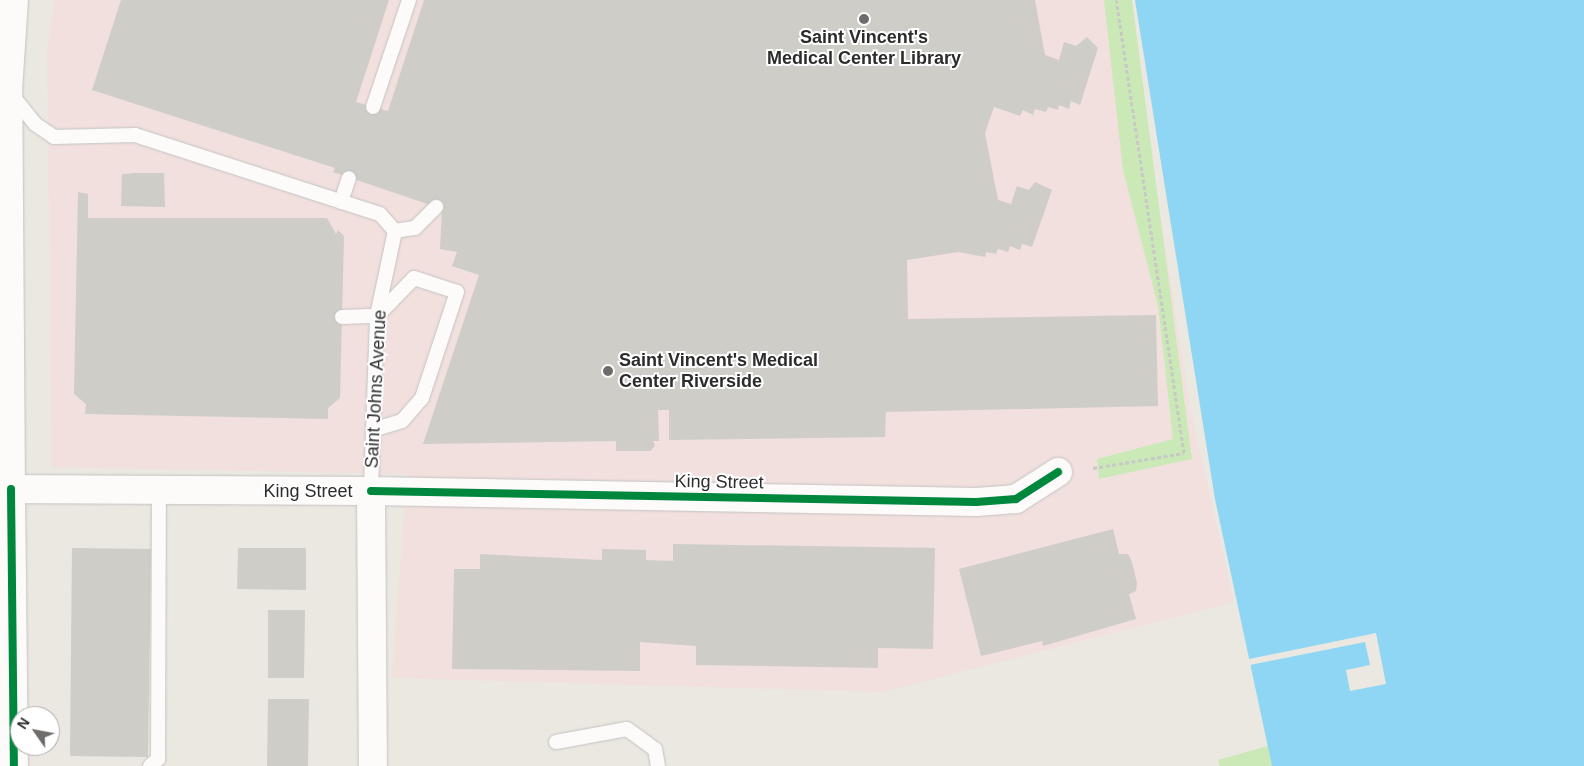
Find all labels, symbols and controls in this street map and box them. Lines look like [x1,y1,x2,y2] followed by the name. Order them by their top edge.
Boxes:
[858,13,870,25] marker: Saint Vincent's Medical Center Library
[767,27,961,70] place label: Saint Vincent's Medical Center Library
[361,309,391,469] street label: Saint Johns Avenue
[619,350,818,392] place label: Saint Vincent's Medical Center Riverside
[601,364,615,378] marker: Saint Vincent's Medical Center Riverside
[674,470,764,494] street label: King Street
[263,480,353,502] street label: King Street
[10,706,60,756] north arrow
[14,715,33,732] text: N

